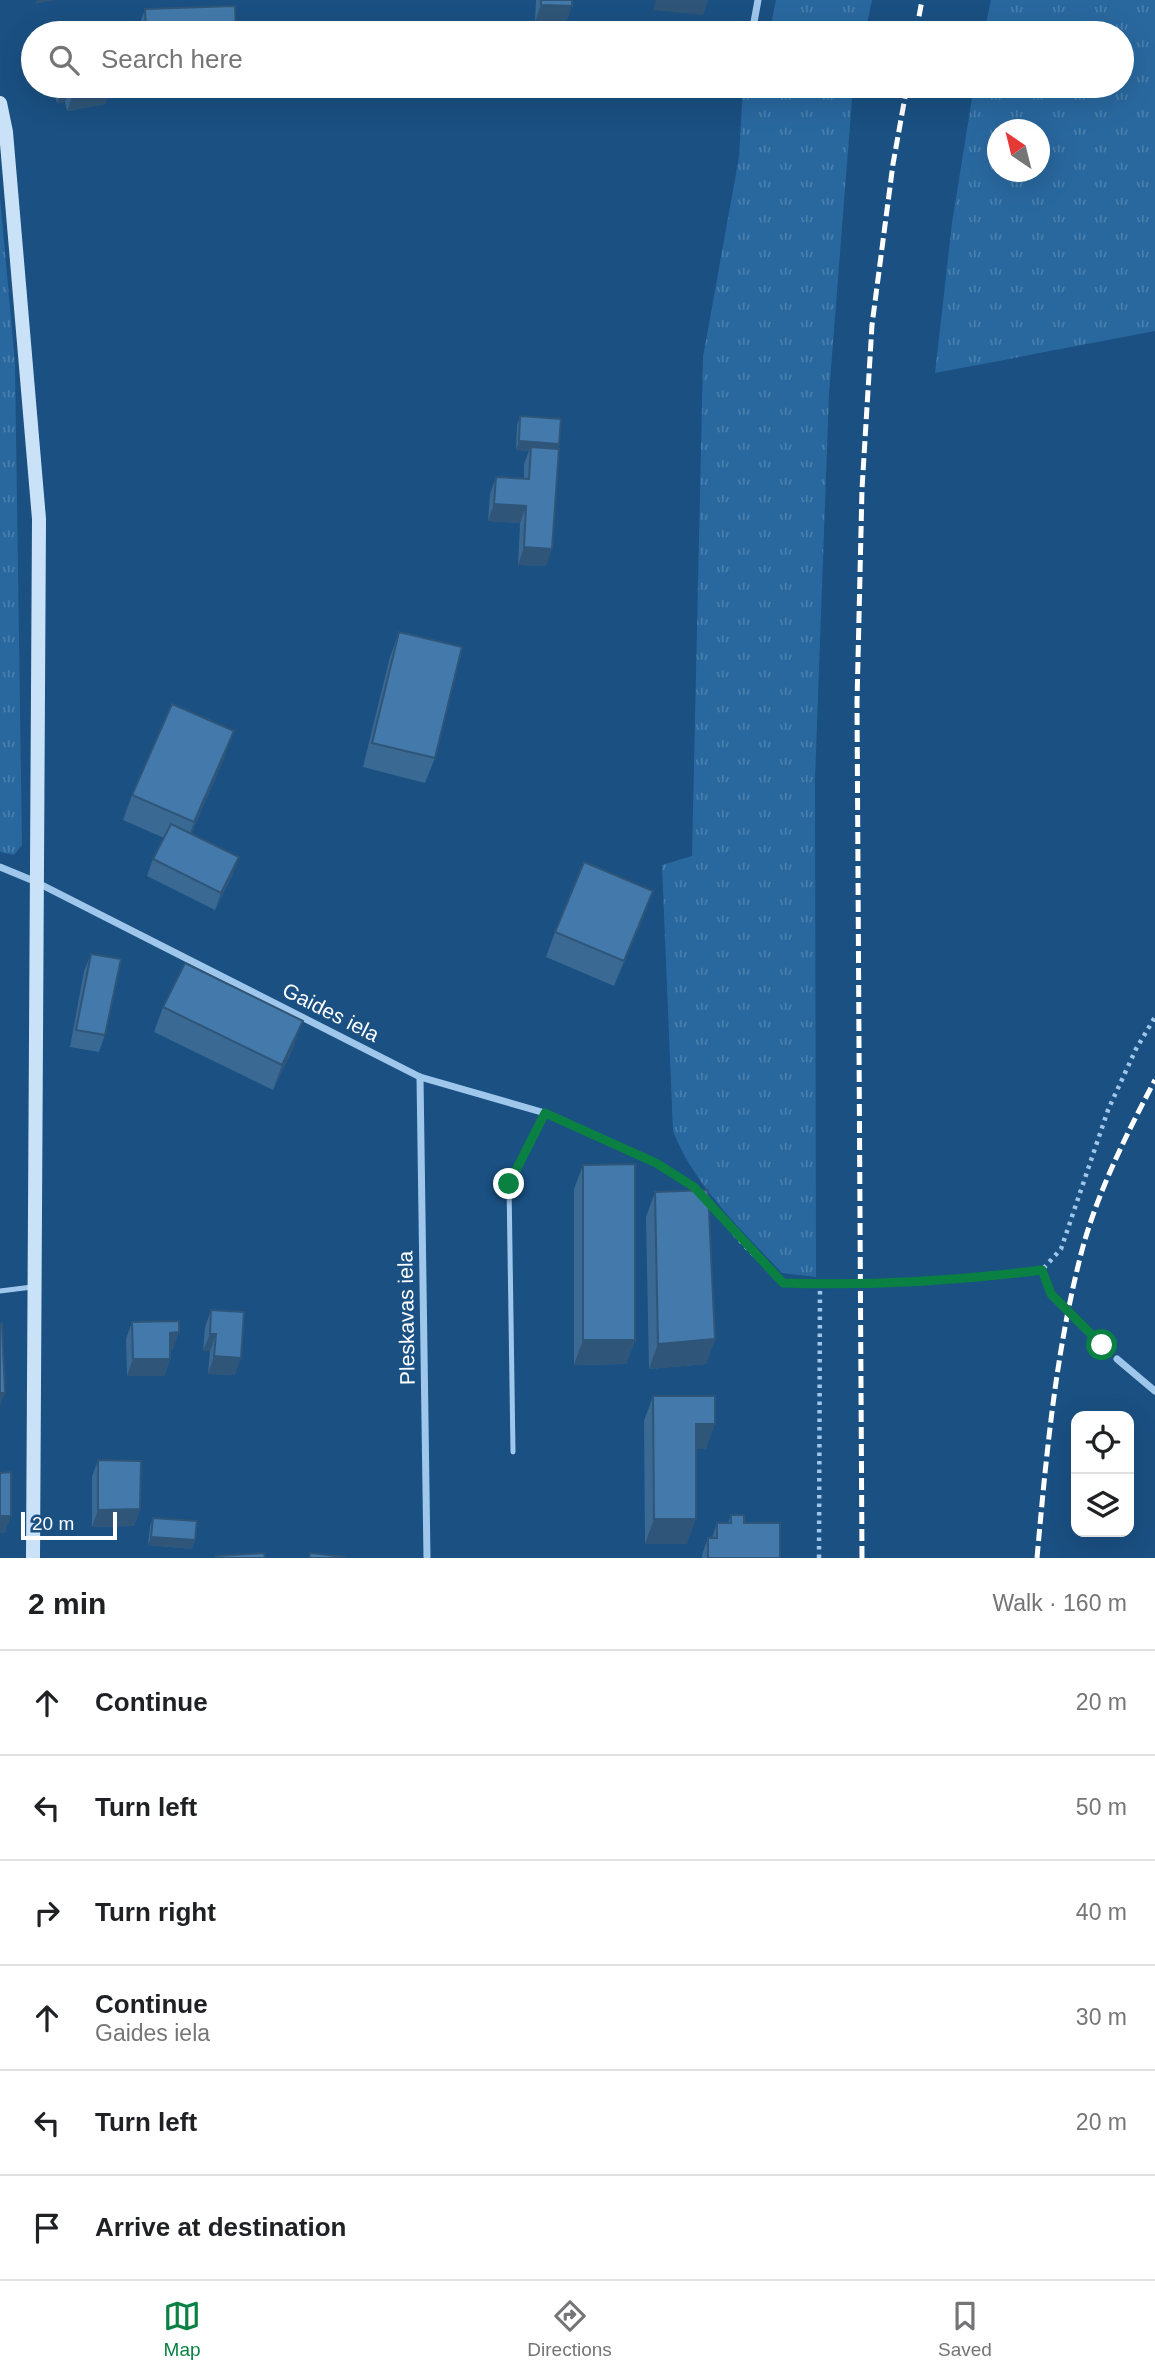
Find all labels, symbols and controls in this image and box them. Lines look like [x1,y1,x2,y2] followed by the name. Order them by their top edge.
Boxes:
[21,21,1134,98] search box
[45,41,83,79] icon: search
[101,44,243,74] text: Search here
[987,119,1050,182] north arrow
[279,978,383,1046] street label: Gaides iela
[493,1168,524,1199] route end
[393,1250,419,1385] street label: Pleskavas iela
[1086,1329,1117,1360] route start
[1071,1411,1134,1537] map controls
[1071,1411,1134,1474] button: locate
[1071,1474,1134,1537] button: layers
[21,1509,117,1541] scale bar
[32,1513,74,1534] text: 20 m
[28,1587,106,1620] text: 2 min
[992,1590,1127,1616] text: Walk · 160 m
[28,1684,66,1722] icon: ahead
[95,1687,208,1717] text: Continue
[1076,1689,1127,1715] text: 20 m
[28,1789,66,1827] icon: left
[95,1792,197,1822] text: Turn left
[1076,1794,1127,1820] text: 50 m
[28,1894,66,1932] icon: right
[95,1897,216,1927] text: Turn right
[1076,1899,1127,1925] text: 40 m
[95,1989,208,2019] text: Continue
[28,1999,66,2037] icon: ahead
[1076,2004,1127,2030] text: 30 m
[95,2020,210,2046] text: Gaides iela
[28,2104,66,2142] icon: left
[95,2107,197,2137] text: Turn left
[1076,2109,1127,2135] text: 20 m
[28,2209,66,2247] icon: arrive
[95,2212,346,2242] text: Arrive at destination
[163,2297,201,2361] tab: Map
[527,2297,612,2361] tab: Directions
[938,2297,992,2361] tab: Saved

